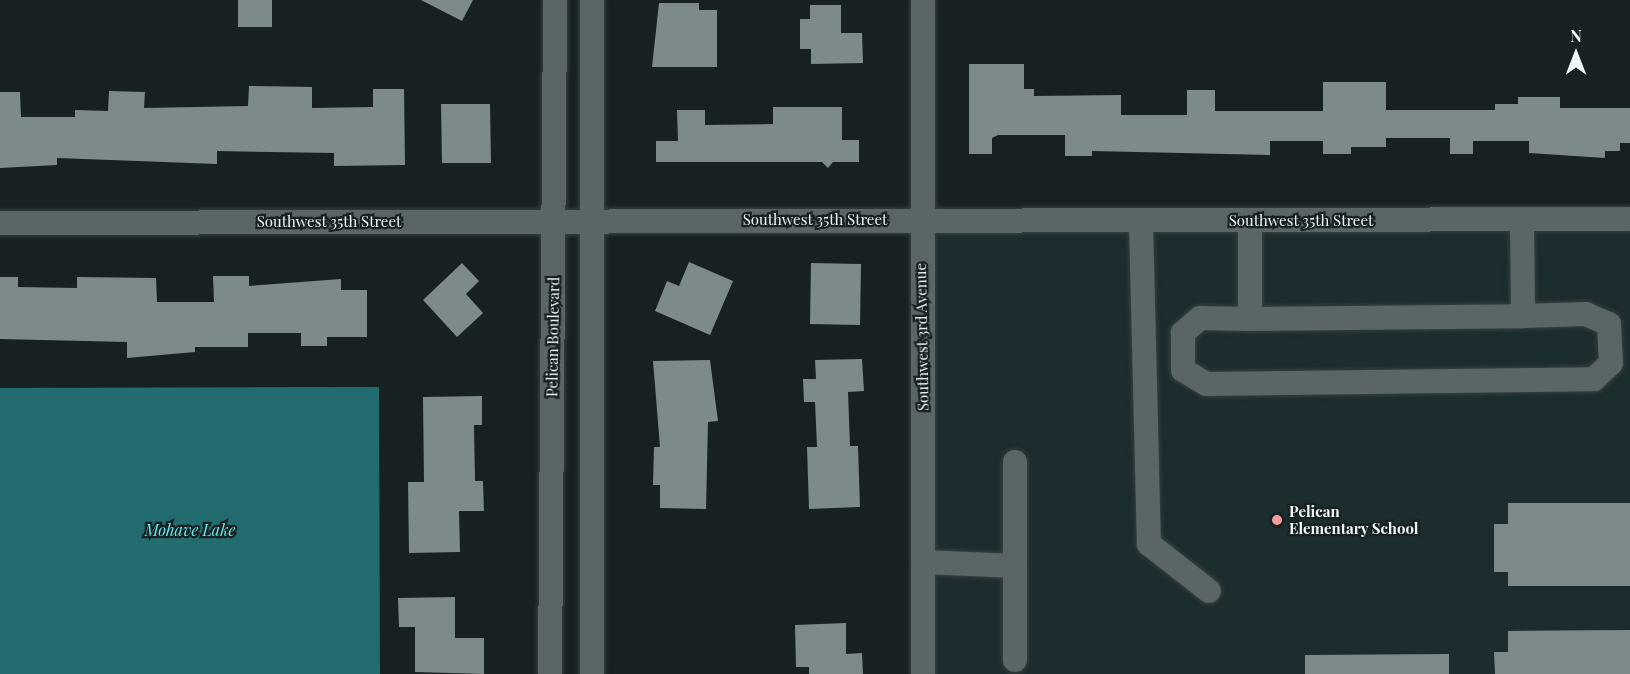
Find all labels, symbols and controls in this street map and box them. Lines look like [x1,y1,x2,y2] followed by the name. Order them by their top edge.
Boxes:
[1546,24,1606,84] north arrow
[1570,25,1582,46] text: N
[743,211,887,229] street label: Southwest 35th Street
[1229,212,1373,230] street label: Southwest 35th Street
[257,213,401,231] street label: Southwest 35th Street
[912,262,932,412] street label: Southwest 3rd Avenue
[543,277,563,397] street label: Pelican Boulevard
[1289,502,1419,537] place label: Pelican Elementary School
[1270,513,1284,527] marker: Pelican Elementary School
[145,520,235,540] water label: Mohave Lake

